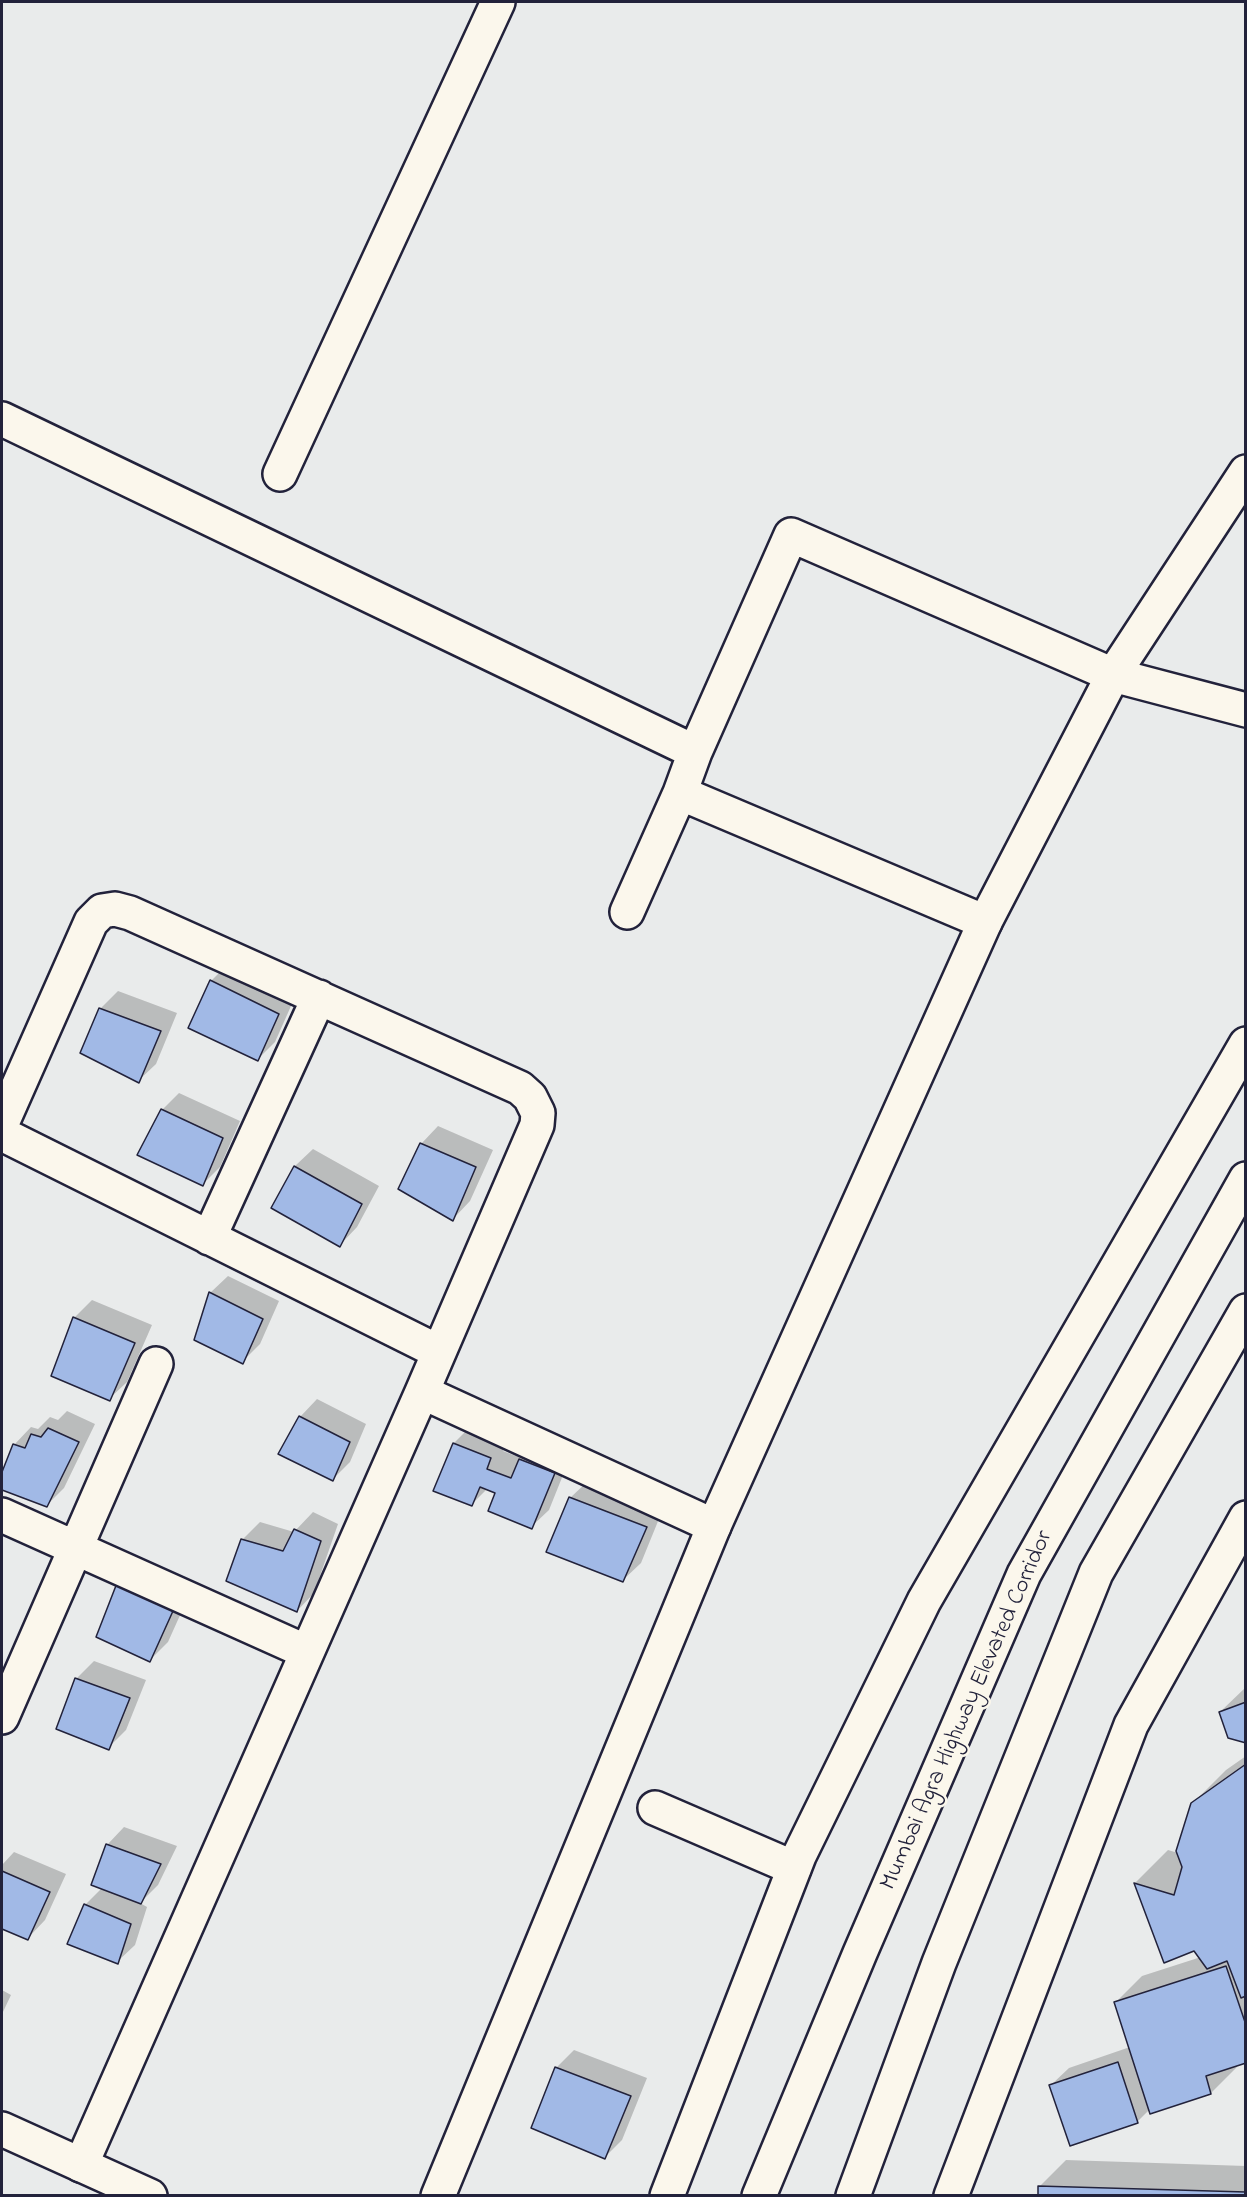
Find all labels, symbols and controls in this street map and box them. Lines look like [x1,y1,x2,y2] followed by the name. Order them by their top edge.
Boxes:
[875,1527,1061,1895] street label: Mumbai Agra Highway Elevated Corridor

